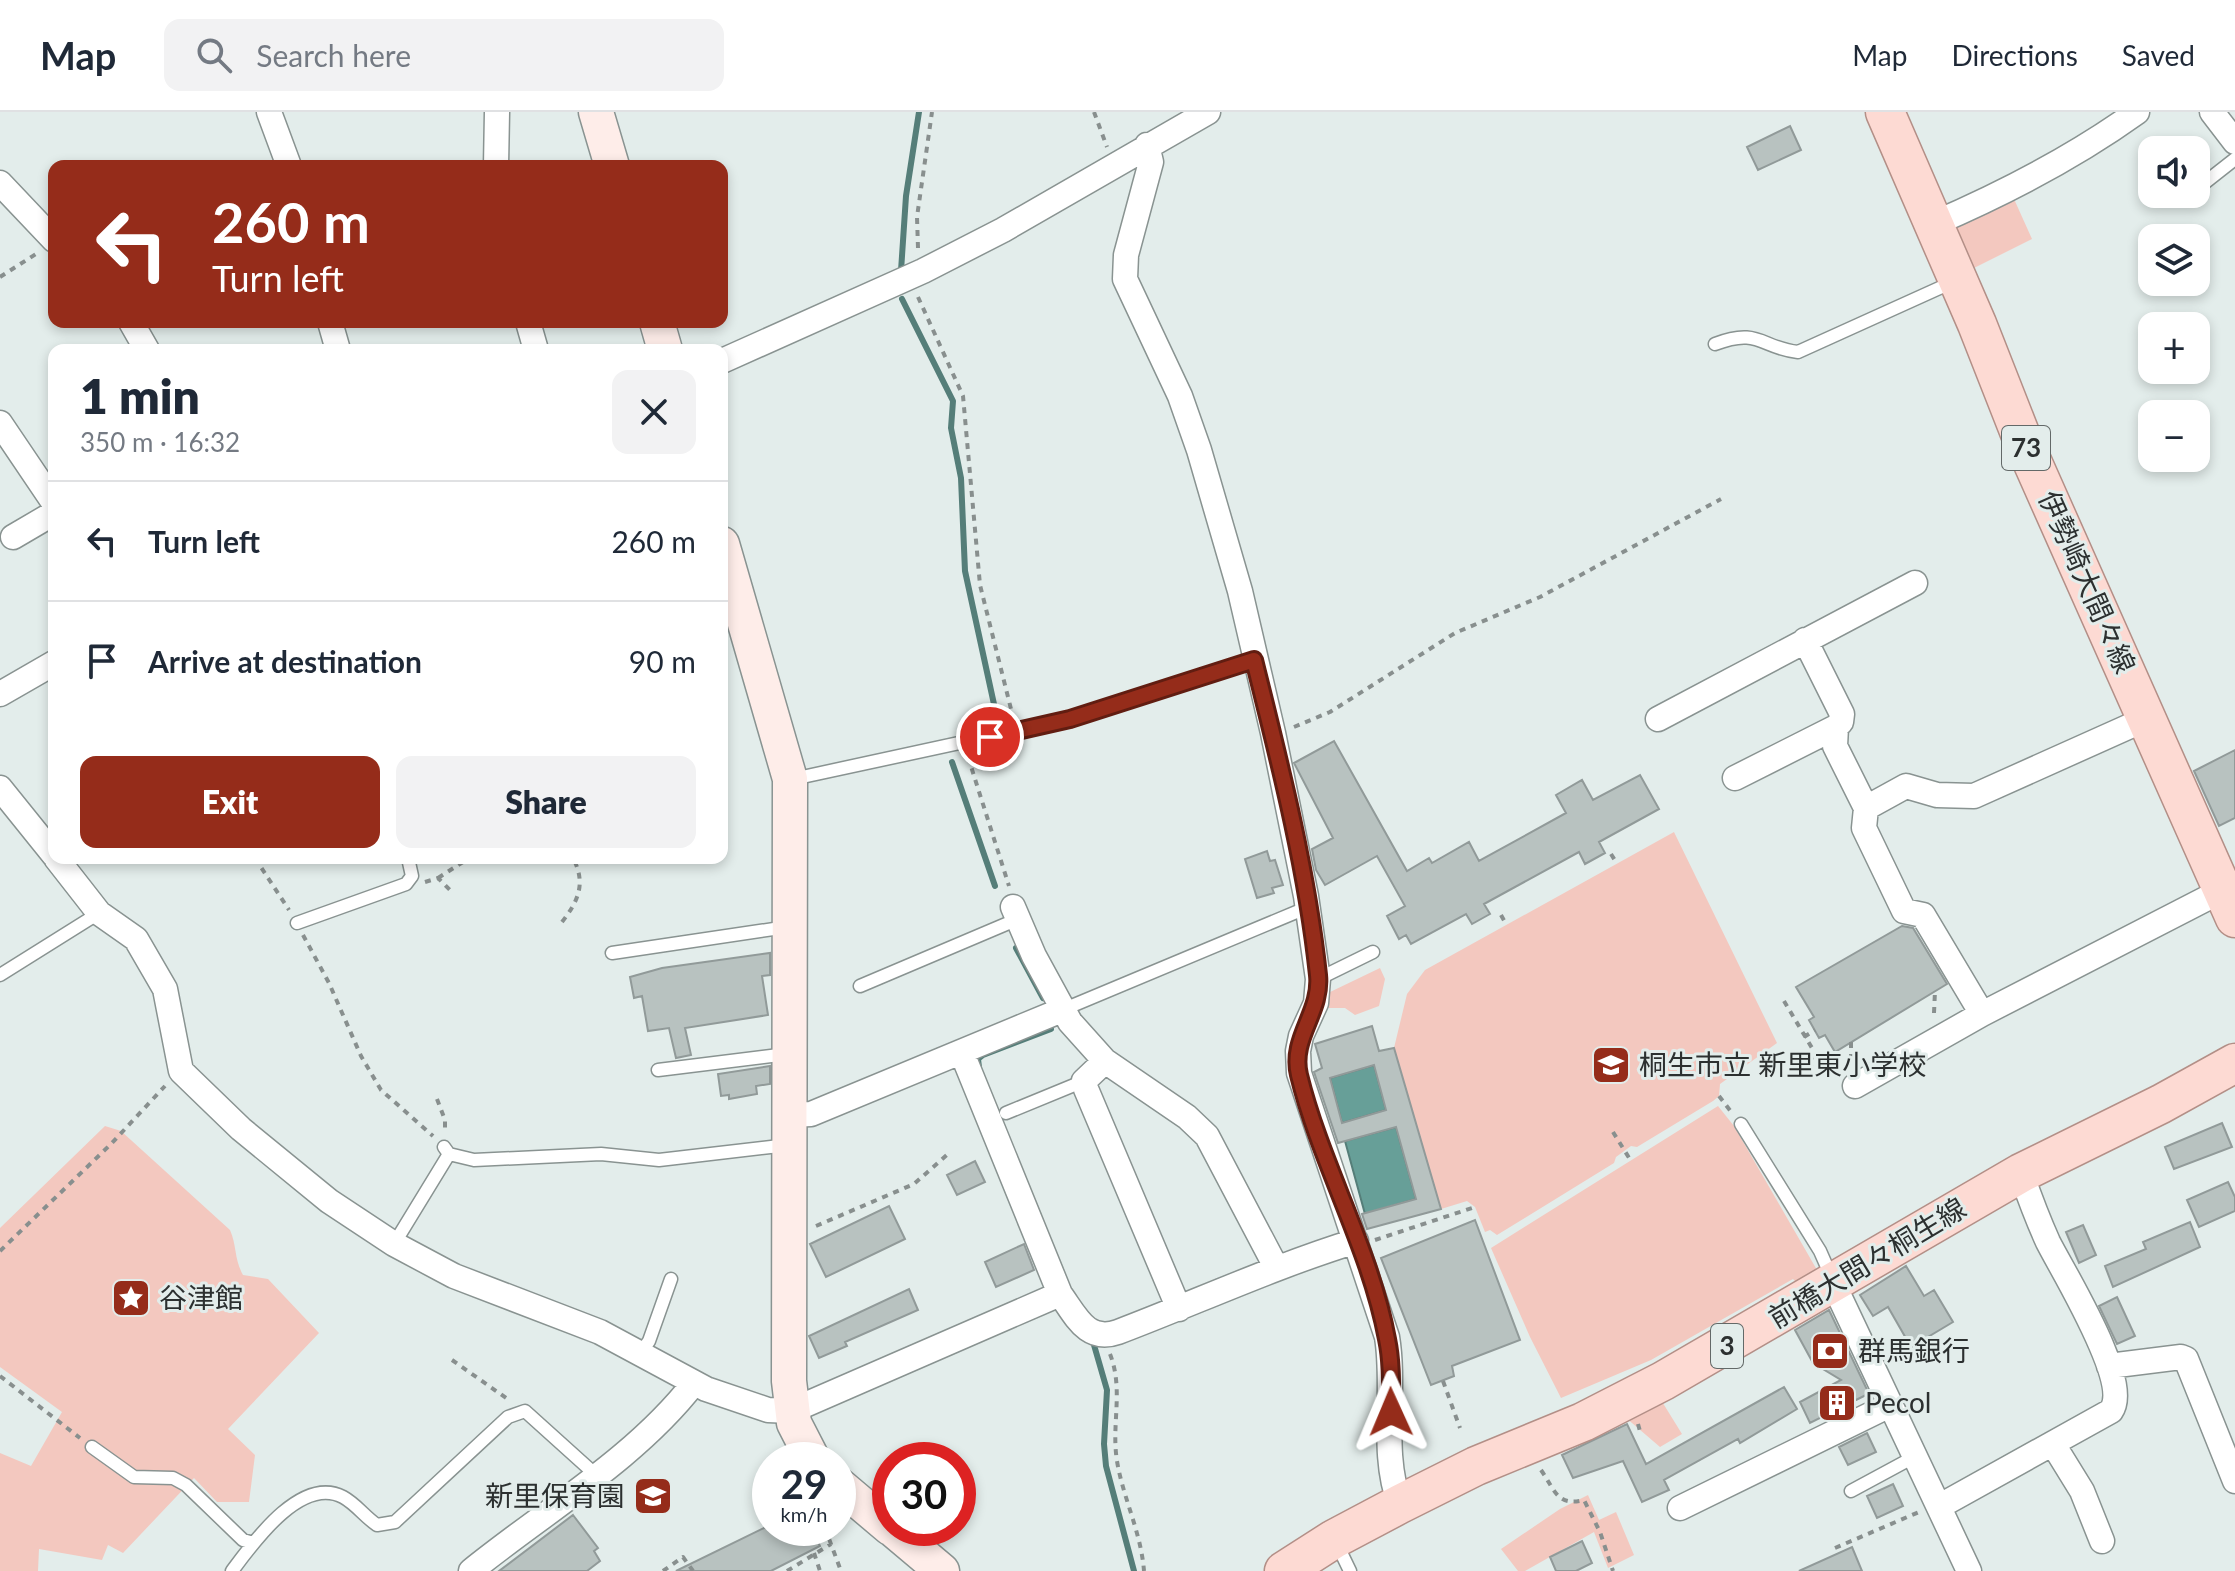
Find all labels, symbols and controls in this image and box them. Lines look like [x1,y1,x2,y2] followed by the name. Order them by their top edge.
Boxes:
[164,19,724,91] search box
[40,32,116,78] text: Map
[192,33,236,77] icon: search
[256,37,411,73] text: Search here
[1852,38,1907,72] text: Map
[1951,38,2078,72] text: Directions
[2122,38,2195,72] text: Saved
[2138,136,2210,472] map controls
[2138,136,2210,208] button: sound
[212,188,370,255] text: 260 m
[80,192,184,296] icon: left
[2138,224,2210,296] button: layers
[212,256,344,300] text: Turn left
[2138,312,2210,384] button: +
[80,367,200,424] text: 1 min
[612,370,696,454] button: close
[2138,400,2210,472] button: −
[80,426,240,458] text: 350 m · 16:32
[2002,426,2050,470] road number: 73
[2033,485,2143,678] street label: 伊勢崎大間々線
[80,519,124,563] icon: left
[148,523,260,559] text: Turn left
[611,523,696,559] text: 260 m
[80,639,124,683] icon: arrive
[148,643,422,679] text: Arrive at destination
[629,643,696,679] text: 90 m
[956,703,1024,771] pin
[968,715,1012,759] icon: arrive
[80,756,380,848] button: Exit
[396,756,696,848] button: Share
[1590,1044,1632,1086] school or university icon: 桐生市立 新里東小学校
[1639,1047,1926,1081] place label: 桐生市立 新里東小学校
[1762,1190,1971,1334] street label: 前橋大間々桐生線
[110,1277,152,1319] place icon: 谷津館
[159,1280,243,1314] place label: 谷津館
[1711,1324,1743,1368] road number: 3
[1809,1330,1851,1372] bank icon: 群馬銀行
[1858,1333,1970,1367] place label: 群馬銀行
[1349,1370,1433,1454] position arrow
[1816,1382,1858,1424] building icon: Pecol
[1865,1385,1931,1419] place label: Pecol
[872,1442,976,1546] speed limit sign: 30
[781,1460,827,1508] text: 29
[632,1475,674,1517] school or university icon: 新里保育園
[485,1478,625,1512] place label: 新里保育園
[781,1502,827,1526] text: km/h

